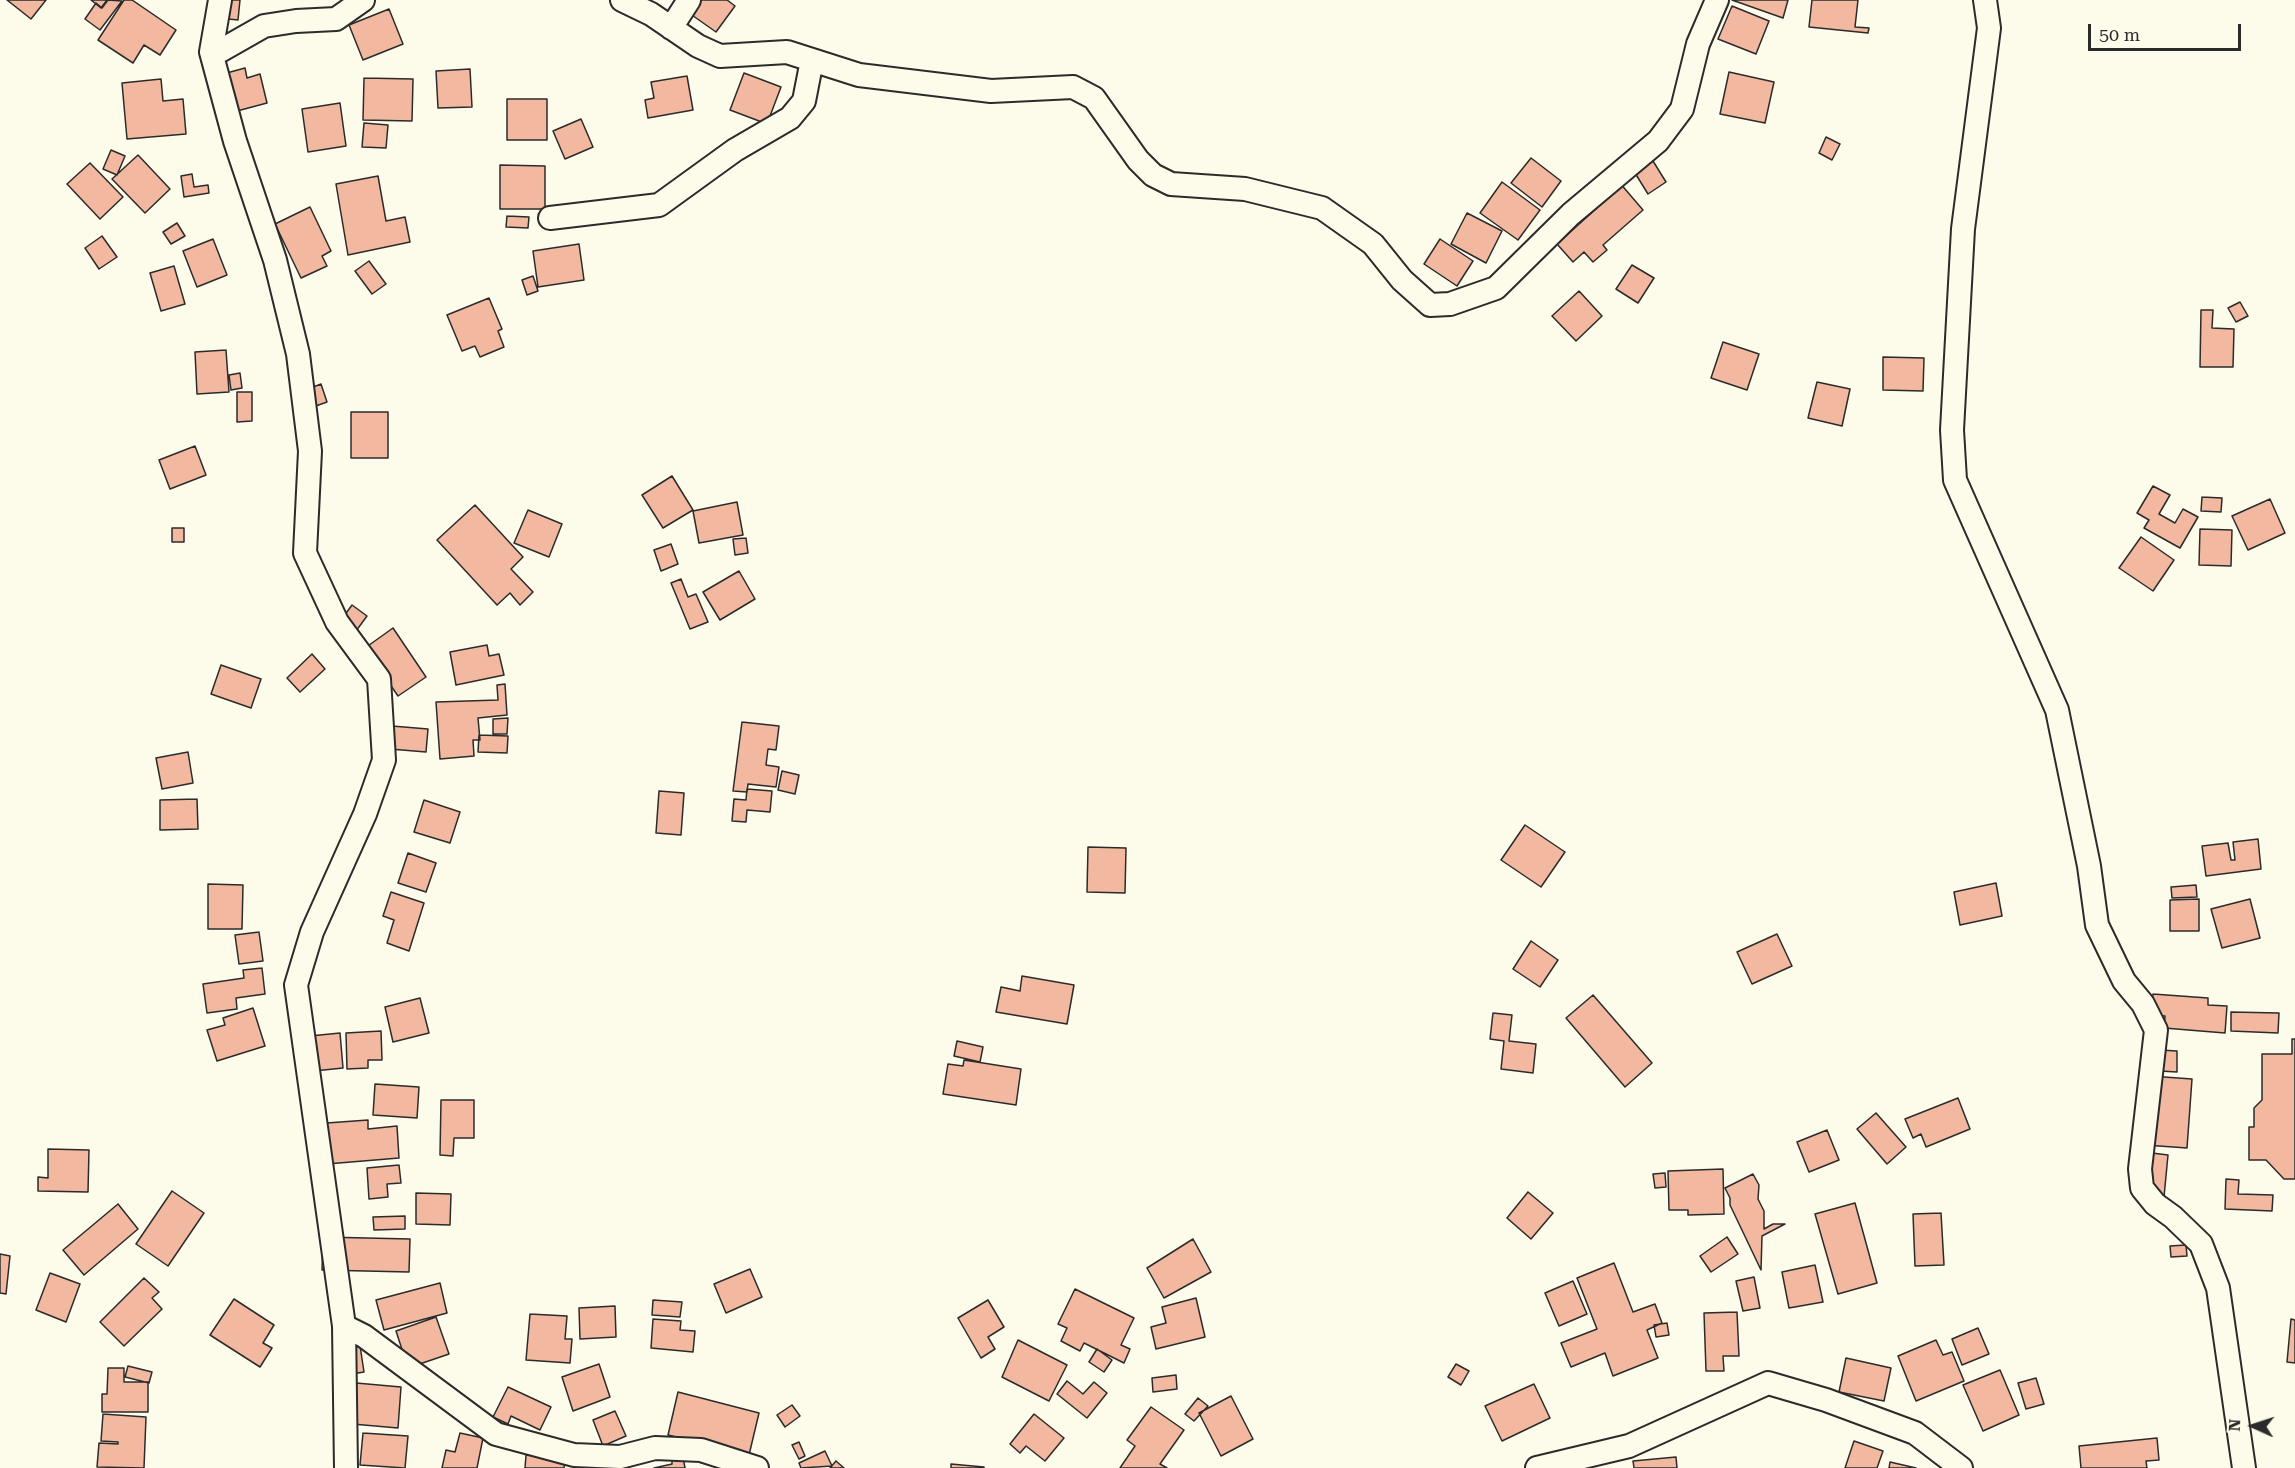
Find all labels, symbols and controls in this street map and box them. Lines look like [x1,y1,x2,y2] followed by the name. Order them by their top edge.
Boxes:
[2091,12,2244,50] scale bar
[2099,24,2140,45] text: 50 m
[2223,1396,2283,1456] north arrow
[2225,1418,2244,1432] text: N

